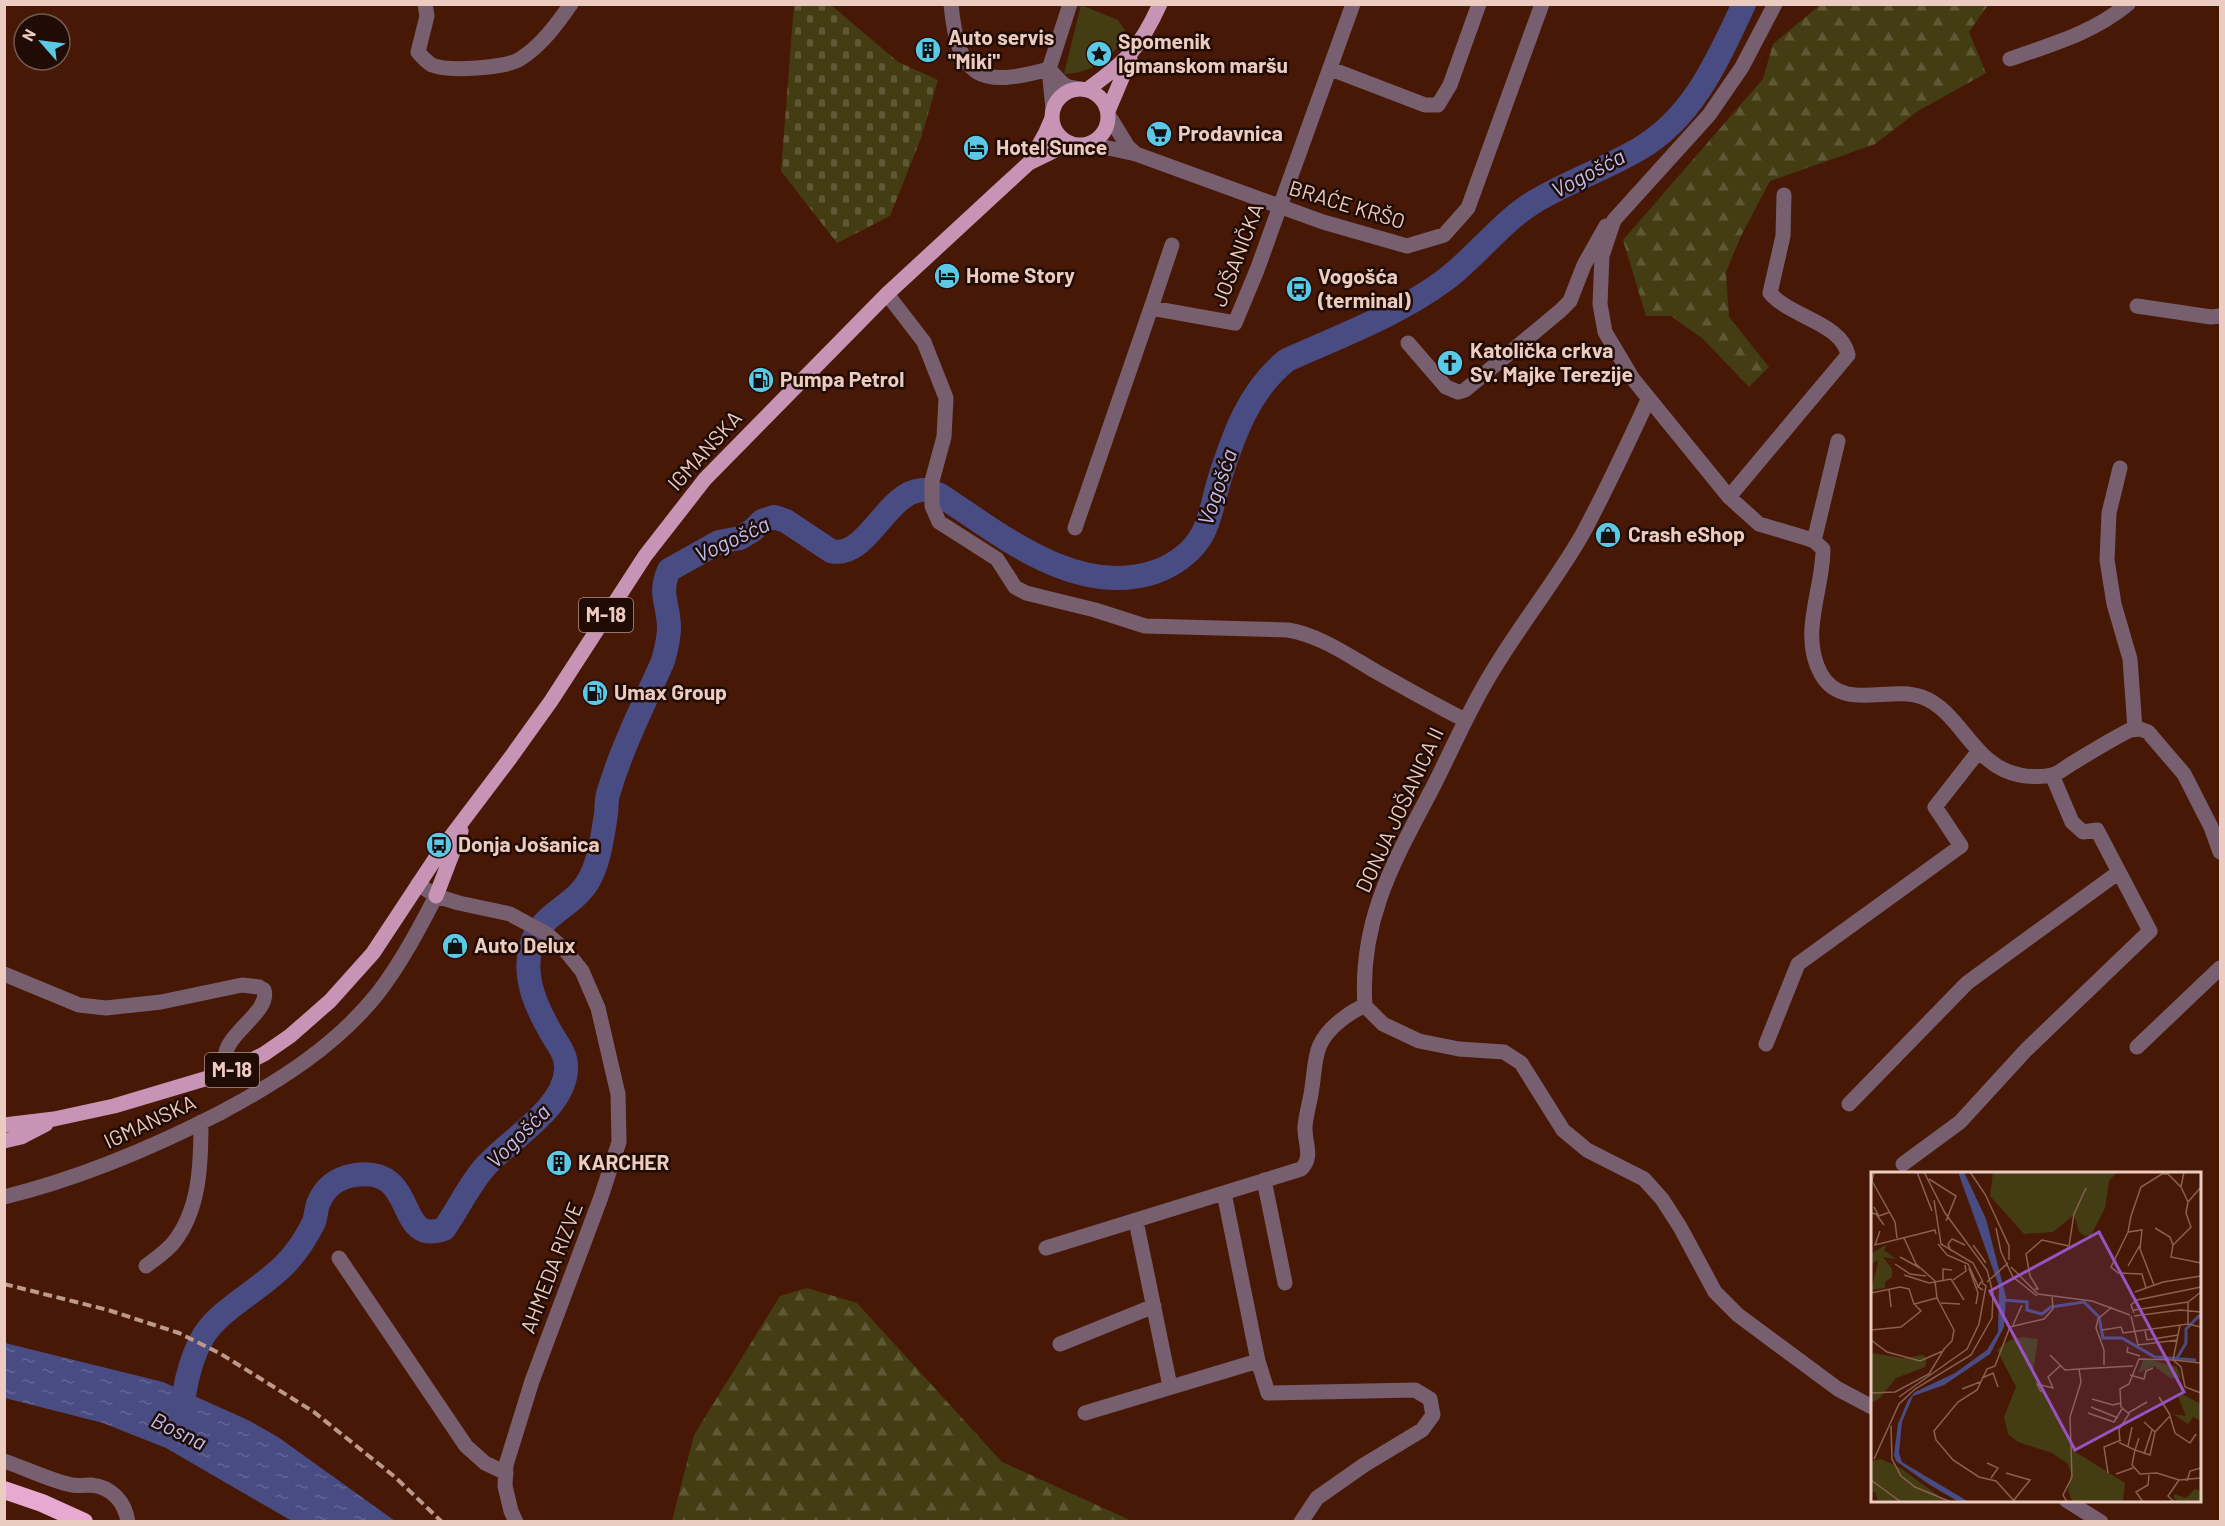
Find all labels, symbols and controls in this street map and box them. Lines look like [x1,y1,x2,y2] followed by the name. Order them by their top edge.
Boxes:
[12,12,72,72] north arrow
[948,24,1054,73] place label: Auto servis "Miki"
[17,26,39,44] text: N
[1118,28,1288,77] place label: Spomenik Igmanskom maršu
[913,35,943,65] building icon: Auto servis "Miki"
[1084,39,1114,69] place icon: Spomenik Igmanskom maršu
[1144,119,1174,149] supermarket icon: Prodavnica
[1178,120,1283,145] place label: Prodavnica
[961,133,991,163] hotel icon: Hotel Sunce
[996,134,1107,159] place label: Hotel Sunce
[1546,142,1629,202] water label: Vogošća
[1286,174,1408,233] street label: BRAĆE KRŠO
[1205,199,1268,310] street label: JOŠANIČKA
[932,261,962,291] hotel icon: Home Story
[966,262,1075,287] place label: Home Story
[1317,263,1411,312] place label: Vogošća (terminal)
[1284,274,1314,304] bus stop icon: Vogošća (terminal)
[1470,337,1633,386] place label: Katolička crkva Sv. Majke Terezije
[1435,348,1465,378] church icon: Katolička crkva Sv. Majke Terezije
[746,365,776,395] fuel station icon: Pumpa Petrol
[780,366,904,391] place label: Pumpa Petrol
[662,405,746,495] street label: IGMANSKA
[1191,445,1241,528] water label: Vogošća
[690,510,773,567] water label: Vogošća
[1593,520,1623,550] shop icon: Crash eShop
[1628,521,1745,546] place label: Crash eShop
[579,598,633,632] road number: M-18
[580,678,610,708] fuel station icon: Umax Group
[614,679,727,704] place label: Umax Group
[1349,723,1448,896] street label: DONJA JOŠANICA II
[424,830,454,860] bus stop icon: Donja Jošanica
[458,831,600,856] place label: Donja Jošanica
[440,931,470,961] shop icon: Auto Delux
[474,932,576,957] place label: Auto Delux
[205,1053,259,1087] road number: M-18
[99,1088,200,1153] street label: IGMANSKA
[480,1098,555,1173] water label: Vogošća
[544,1148,574,1178] building icon: KARCHER
[578,1149,670,1174] place label: KARCHER
[1871,1172,2201,1502] inset map
[514,1198,587,1336] street label: AHMEDA RIZVE
[147,1406,211,1455] water label: Bosna

